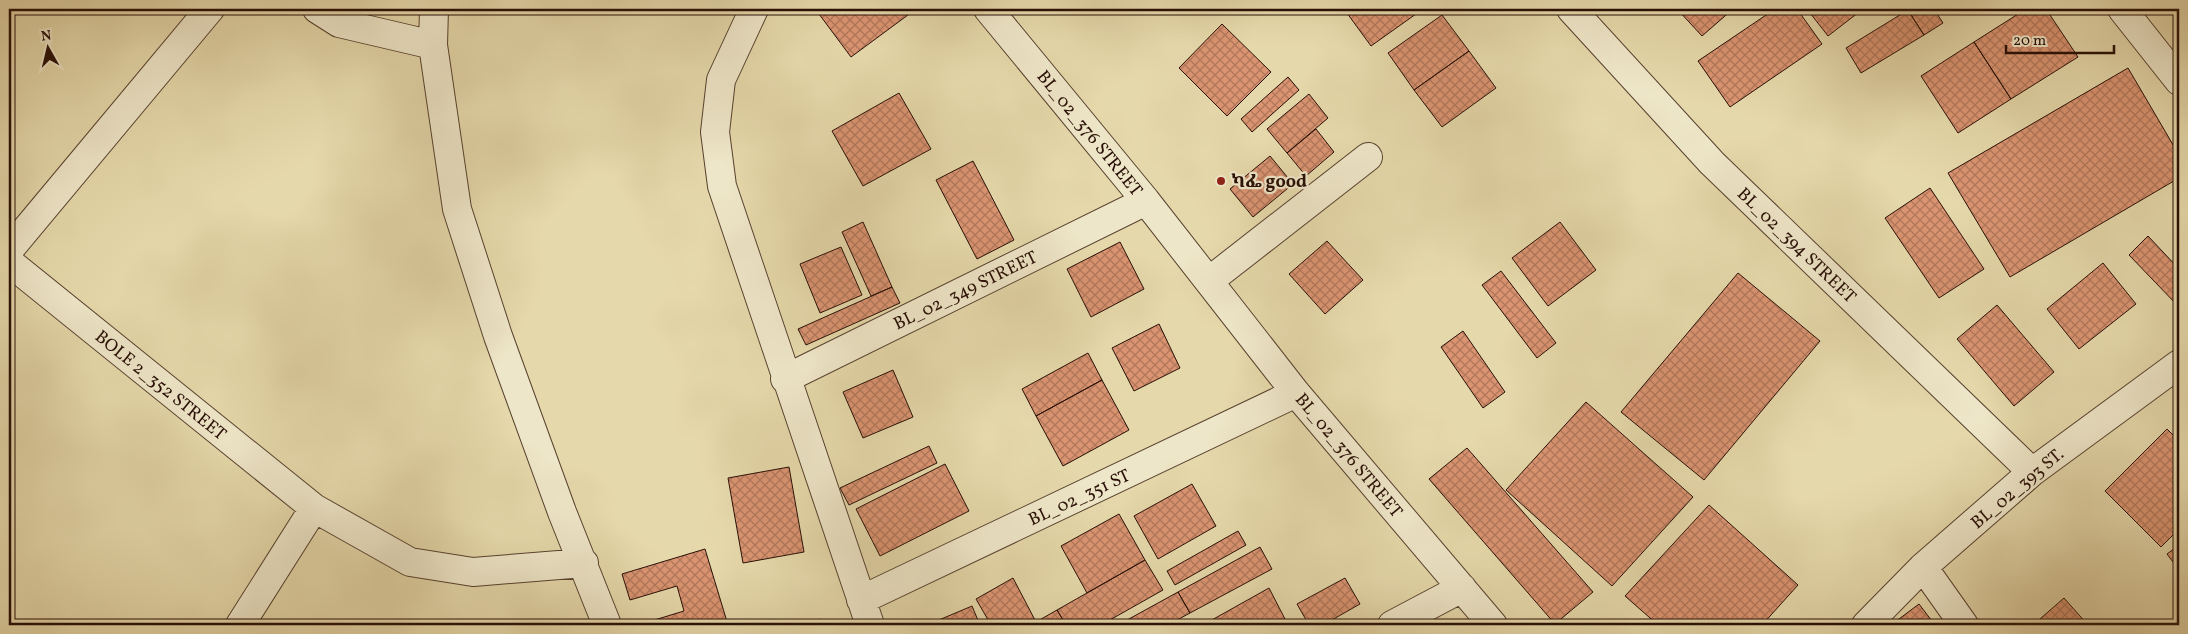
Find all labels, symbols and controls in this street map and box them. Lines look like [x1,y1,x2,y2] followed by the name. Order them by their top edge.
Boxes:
[22,22,72,72] north arrow
[2006,22,2113,54] scale bar
[40,26,53,47] text: N
[2013,31,2046,52] text: 20 m
[1030,66,1148,203] street label: BL_02_376 STREET
[1231,170,1307,195] place label: ካፌ good
[1215,175,1227,187] marker: ካፌ good
[1731,183,1861,310] street label: BL_02_394 STREET
[889,245,1042,337] street label: BL_02_349 STREET
[89,325,232,447] street label: BOLE 2_352 STREET
[1288,388,1408,524] street label: BL_02_376 STREET
[1966,443,2070,536] street label: BL_02_393 ST.
[1025,464,1135,533] street label: BL_02_351 ST

